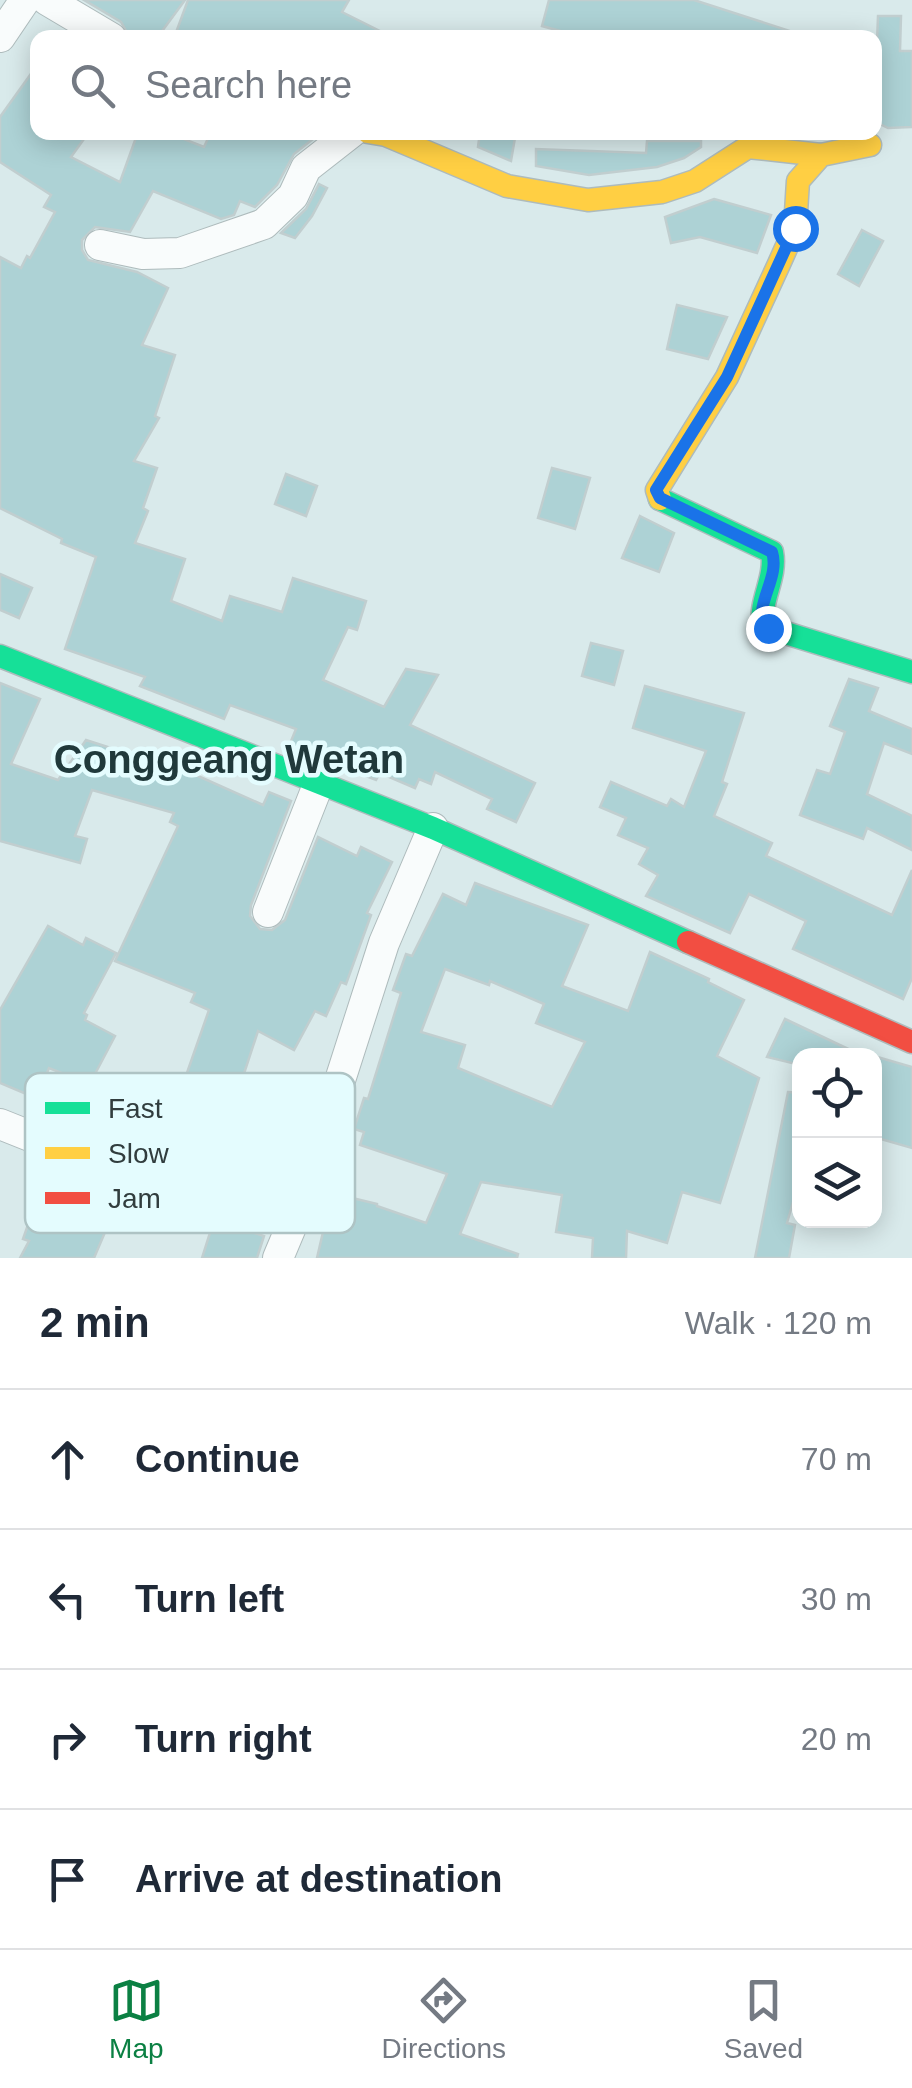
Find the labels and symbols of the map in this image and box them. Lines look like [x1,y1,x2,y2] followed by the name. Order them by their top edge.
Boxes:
[773,206,819,252] route start
[746,606,792,652] route end
[54,737,404,781] district label: Conggeang Wetan
[25,1073,355,1233] legend
[108,1093,163,1124] text: Fast
[108,1138,169,1169] text: Slow
[108,1183,161,1214] text: Jam

